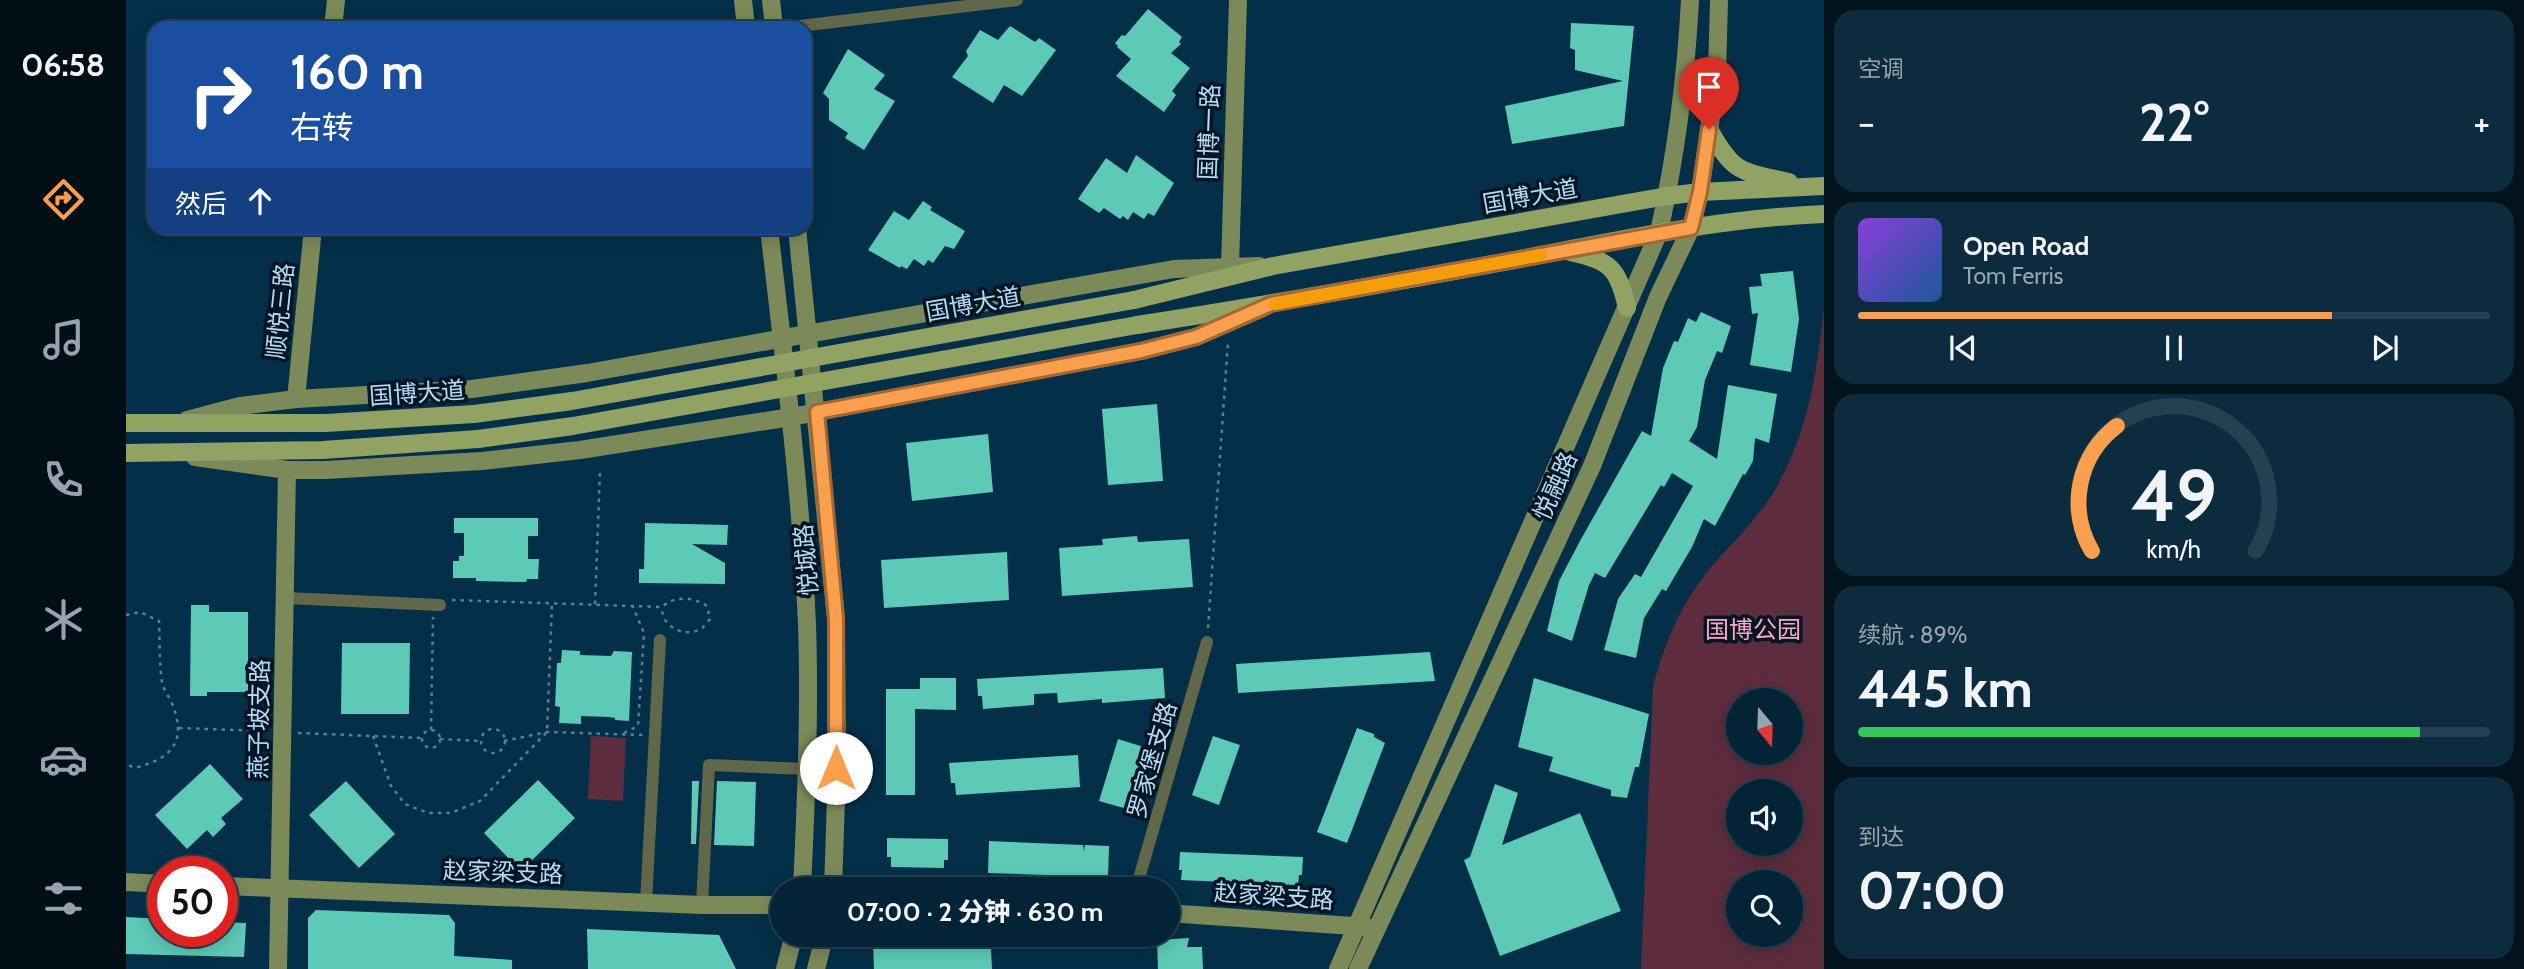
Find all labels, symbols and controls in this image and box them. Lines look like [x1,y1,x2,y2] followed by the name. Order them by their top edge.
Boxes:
[290,42,424,101] text: 160 m
[21,45,105,84] text: 06:58
[175,49,266,140] icon: right
[1858,55,1904,83] text: 空调
[1679,57,1739,129] pin
[1690,68,1728,106] icon: arrive
[1193,84,1225,180] street label: 国博一路
[2139,91,2209,154] text: 22°
[1858,99,1875,146] text: −
[2473,99,2490,146] text: +
[290,108,354,147] text: 右转
[1480,173,1580,219] street label: 国博大道
[39,175,88,224] icon: directions
[241,182,279,220] icon: ahead
[175,188,227,220] text: 然后
[1963,230,2089,262] text: Open Road
[261,262,299,360] street label: 顺悦三路
[1963,262,2063,290] text: Tom Ferris
[923,281,1023,327] street label: 国博大道
[39,315,88,364] icon: music
[1944,329,1982,367] icon: previous
[2155,329,2193,367] icon: pause
[2366,329,2404,367] icon: next
[368,375,466,411] street label: 国博大道
[1527,447,1583,525] street label: 悦融路
[2131,451,2217,539] text: 49
[39,455,88,504] icon: phone
[788,523,824,597] street label: 悦城路
[2147,533,2201,563] text: km/h
[39,595,88,644] icon: climate
[1705,615,1801,644] park label: 国博公园
[1858,621,1968,649] text: 续航 · 89%
[1858,657,2033,720] text: 445 km
[243,659,275,779] street label: 燕子坡支路
[1726,688,1802,765] north arrow
[1726,688,1803,947] map controls
[1122,698,1182,822] street label: 罗家堡支路
[799,731,873,805] position arrow
[39,735,88,784] icon: car
[1726,779,1803,856] button: sound
[1858,823,1904,851] text: 到达
[443,855,563,889] street label: 赵家梁支路
[147,856,238,947] speed limit sign: 50
[1858,859,2006,922] text: 07:00
[1726,870,1803,947] button: search
[39,874,88,923] icon: filters
[1213,877,1335,915] street label: 赵家梁支路
[847,896,1103,928] text: 07:00 · 2 分钟 · 630 m

